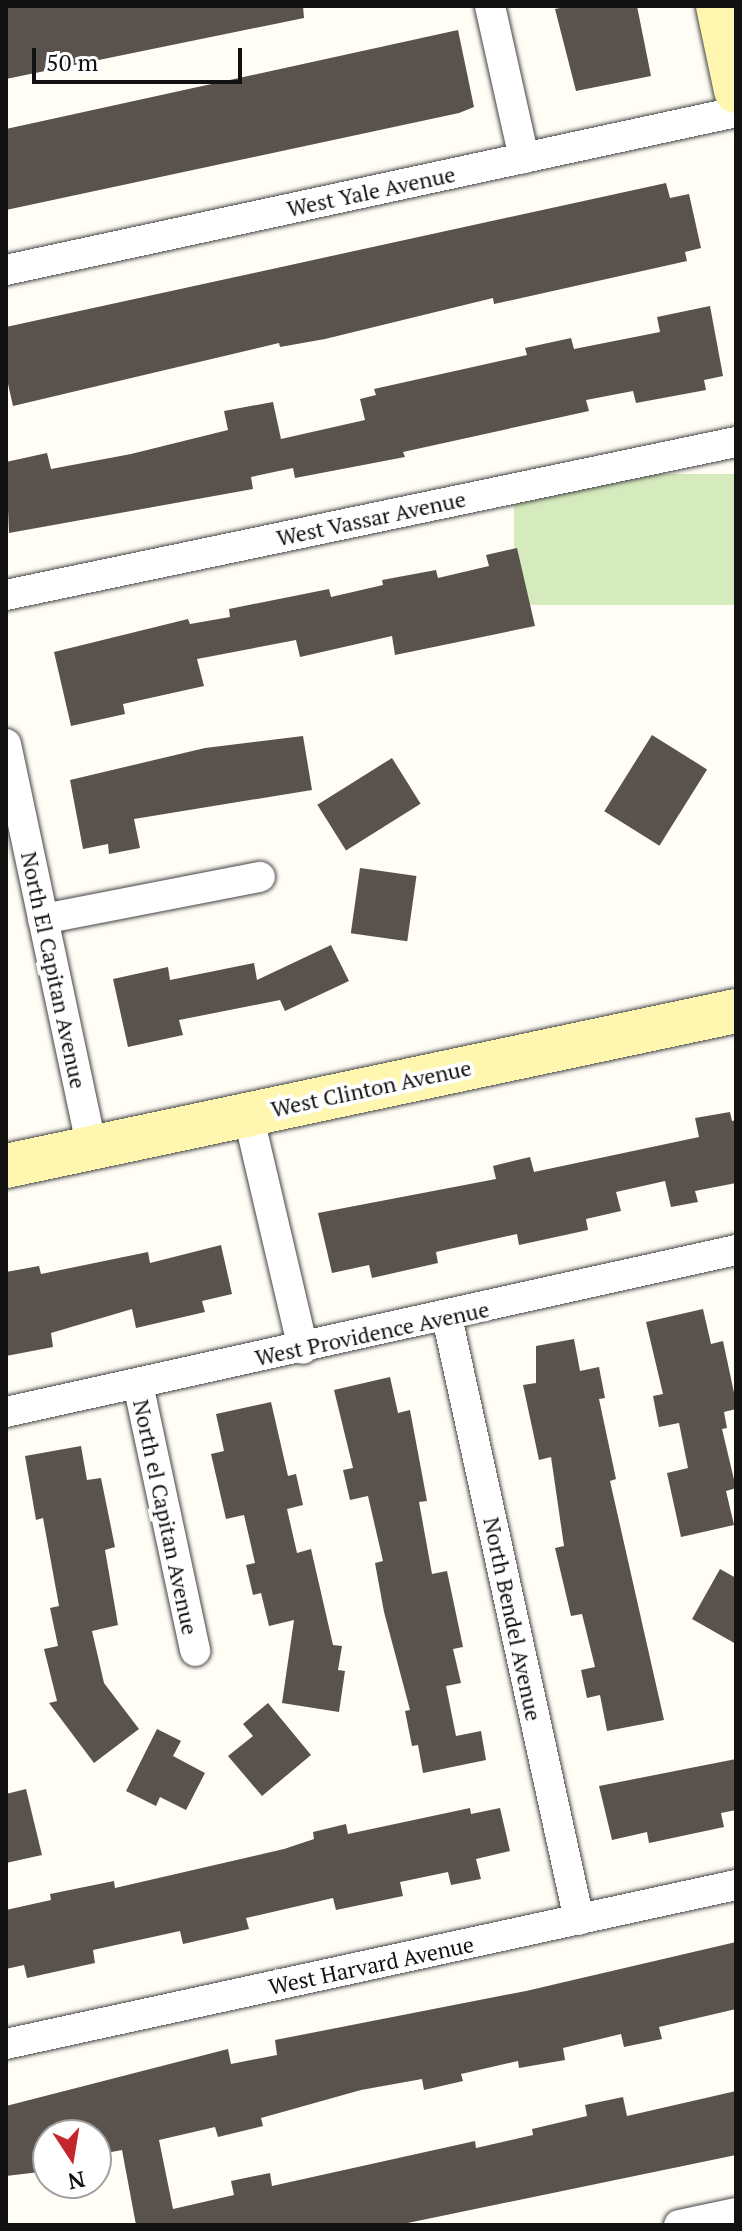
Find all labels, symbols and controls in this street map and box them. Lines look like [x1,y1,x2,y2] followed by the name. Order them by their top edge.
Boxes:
[36,32,246,82] scale bar
[46,46,98,78] text: 50 m
[284,160,458,222] street label: West Yale Avenue
[274,485,468,551] street label: West Vassar Avenue
[16,849,92,1091] street label: North El Capitan Avenue
[268,1054,474,1122] street label: West Clinton Avenue
[252,1295,492,1371] street label: West Providence Avenue
[128,1397,204,1637] street label: North el Capitan Avenue
[478,1514,548,1724] street label: North Bendel Avenue
[266,1930,476,2000] street label: West Harvard Avenue
[32,2119,112,2199] north arrow
[66,2165,88,2197] text: N

